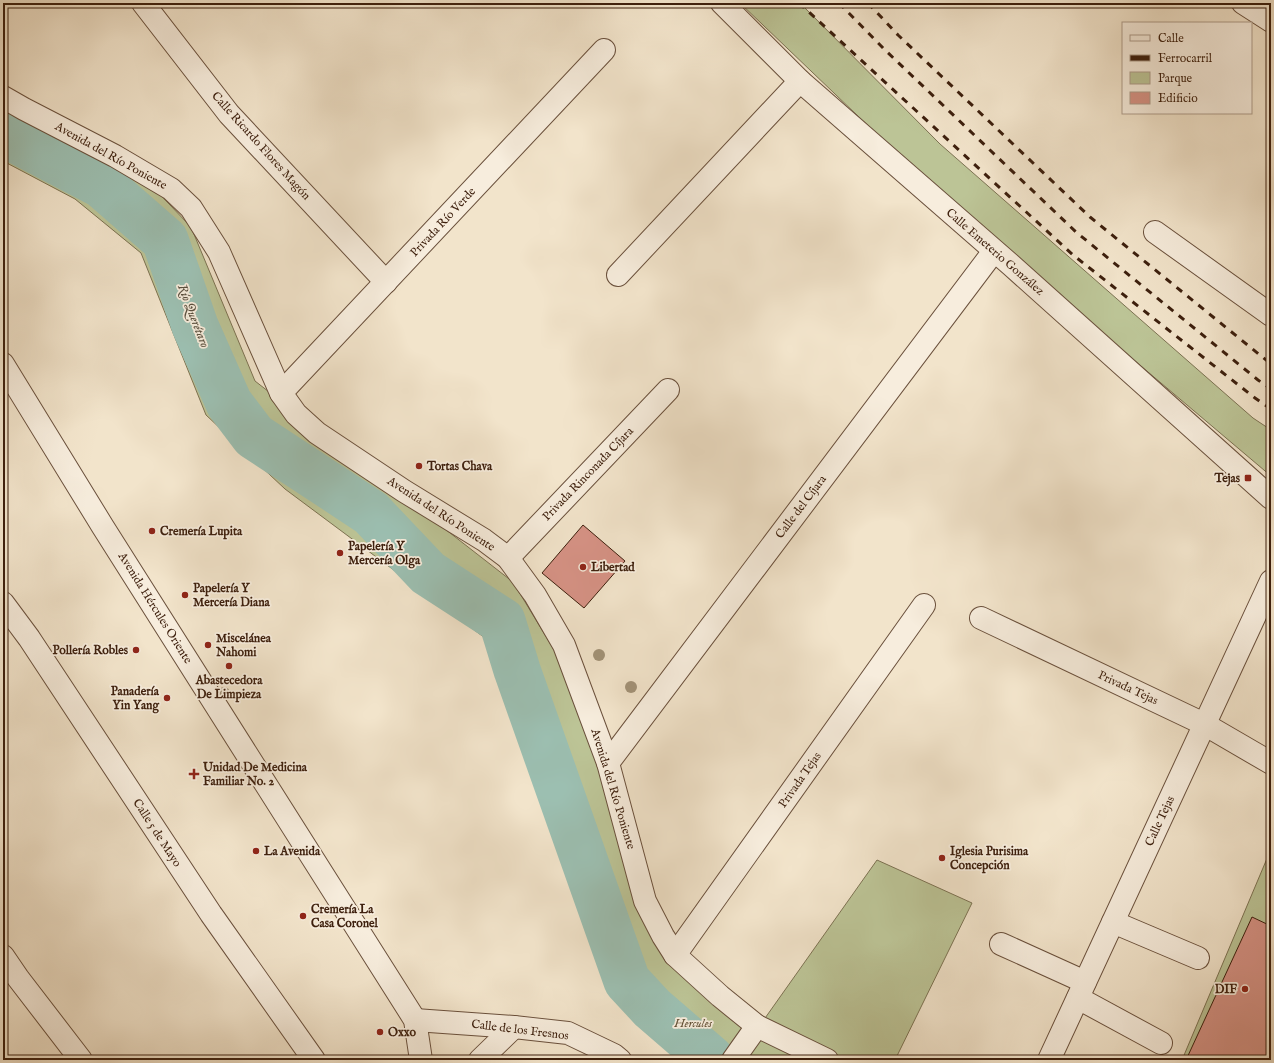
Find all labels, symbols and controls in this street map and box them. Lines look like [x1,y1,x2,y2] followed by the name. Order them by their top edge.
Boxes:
[1122,22,1252,114] legend
[1158,31,1184,46] text: Calle
[1158,51,1213,66] text: Ferrocarril
[1158,71,1193,87] text: Parque
[208,89,314,204] street label: Calle Ricardo Flores Magón
[1158,91,1198,106] text: Edificio
[52,118,170,193] street label: Avenida del Río Poniente
[407,184,479,260] street label: Privada Río Verde
[943,205,1047,299] street label: Calle Emeterio González
[173,282,213,351] water label: Río Querétaro
[539,423,637,524] street label: Privada Rinconada Cíjara
[426,459,493,474] place label: Tortas Chava
[414,461,424,471] marker: Tortas Chava
[1214,471,1241,487] place label: Tejas
[772,472,830,542] street label: Calle del Cíjara
[383,473,498,555] street label: Avenida del Río Poniente
[1243,473,1253,483] marker: Tejas
[160,524,243,540] place label: Cremería Lupita
[147,526,157,536] marker: Cremería Lupita
[348,539,421,569] place label: Papelería Y Mercería Olga
[335,548,345,558] marker: Papelería Y Mercería Olga
[114,549,196,667] street label: Avenida Hércules Oriente
[590,560,635,575] place label: Libertad
[578,562,588,572] marker: Libertad
[193,581,271,610] place label: Papelería Y Mercería Diana
[180,590,190,600] marker: Papelería Y Mercería Diana
[215,631,272,660] place label: Miscelánea Nahomi
[203,640,213,650] marker: Miscelánea Nahomi
[53,643,129,658] place label: Pollería Robles
[131,645,141,655] marker: Pollería Robles
[224,661,234,671] marker: Abastecedora De Limpieza
[1096,668,1160,708] street label: Privada Tejas
[195,673,263,703] place label: Abastecedora De Limpieza
[111,684,160,714] place label: Panadería Yin Yang
[162,693,172,703] marker: Panadería Yin Yang
[587,726,639,852] street label: Avenida del Río Poniente
[775,749,825,811] street label: Privada Tejas
[202,760,308,789] place label: Unidad De Medicina Familiar No. 2
[188,768,200,780] marker: Unidad De Medicina Familiar No. 2
[1142,793,1178,849] street label: Calle Tejas
[129,796,185,870] street label: Calle 5 de Mayo
[263,844,321,859] place label: La Avenida
[950,844,1029,874] place label: Iglesia Purisima Concepción
[251,846,261,856] marker: La Avenida
[937,853,947,863] marker: Iglesia Purisima Concepción
[311,902,379,931] place label: Cremería La Casa Coronel
[298,911,308,921] marker: Cremería La Casa Coronel
[1215,982,1237,997] place label: DIF
[1240,984,1250,994] marker: DIF
[673,1016,712,1031] park label: Hercules
[470,1017,570,1043] street label: Calle de los Fresnos
[388,1025,416,1040] place label: Oxxo
[375,1027,385,1037] marker: Oxxo

